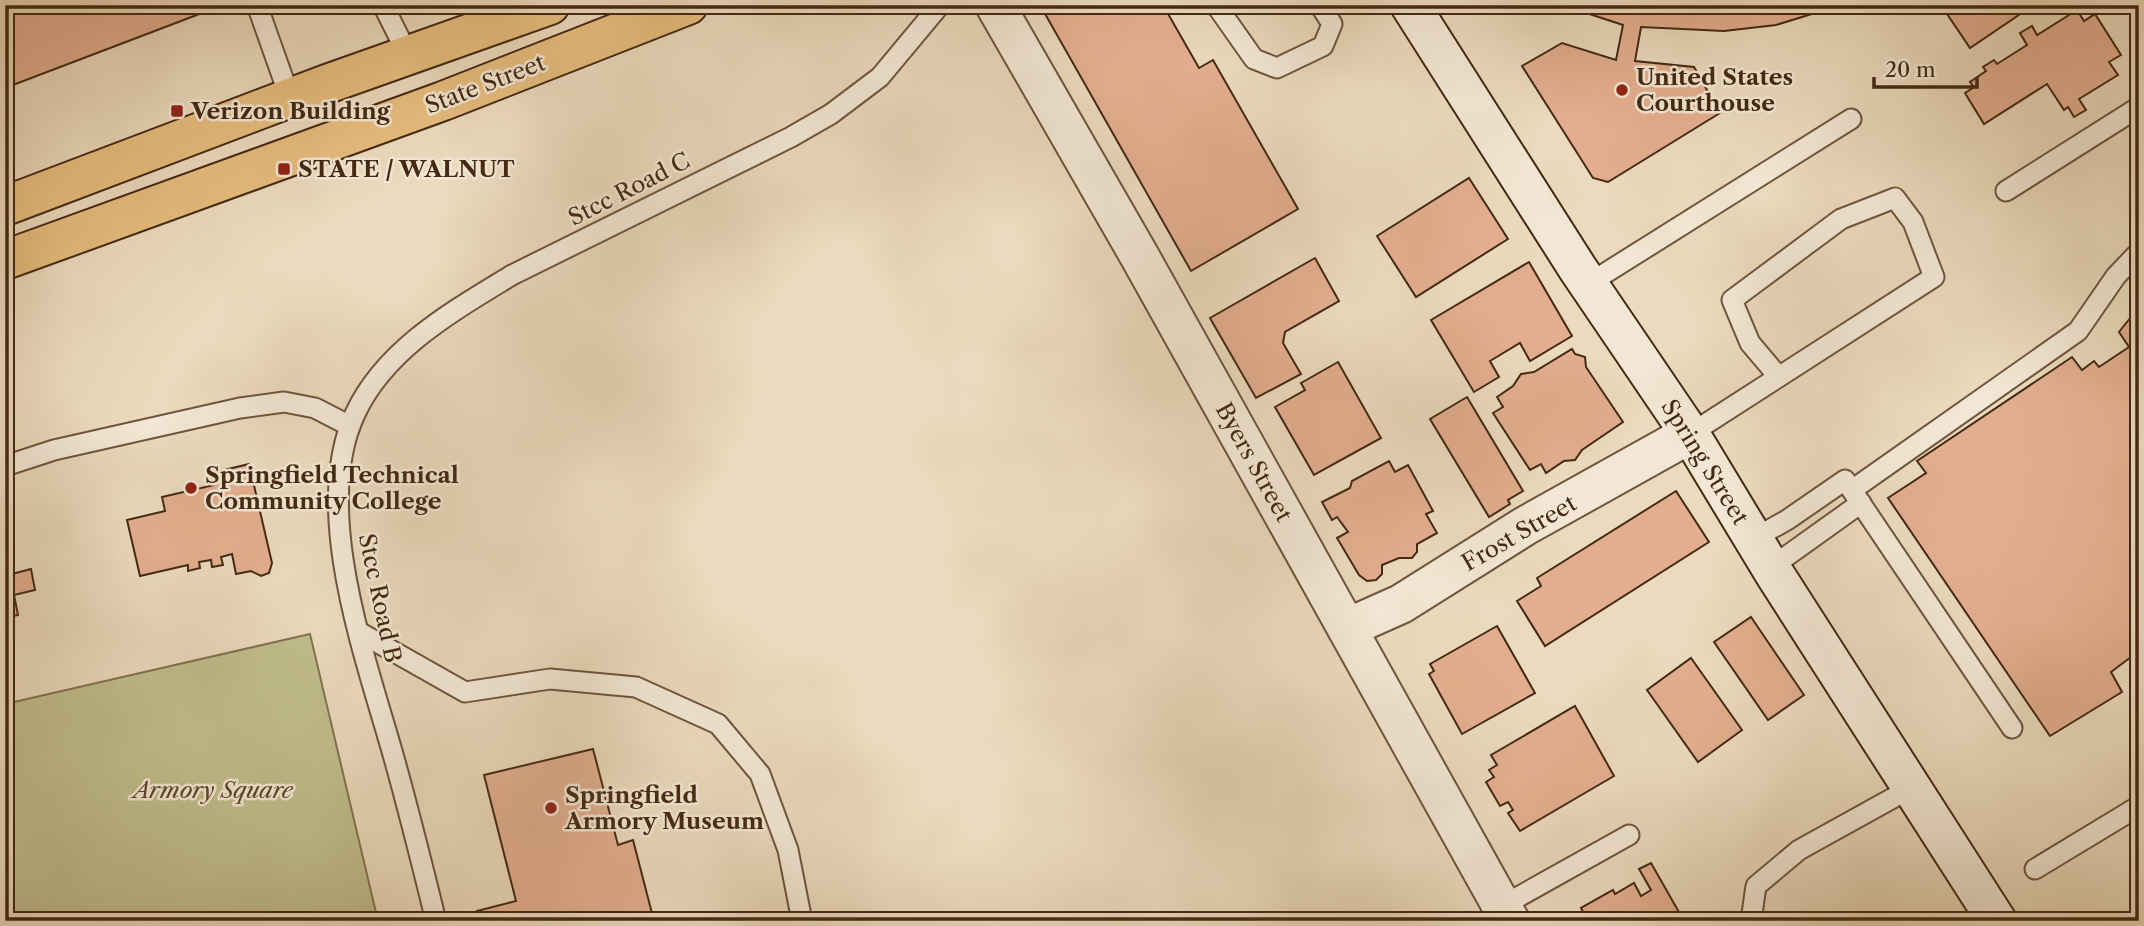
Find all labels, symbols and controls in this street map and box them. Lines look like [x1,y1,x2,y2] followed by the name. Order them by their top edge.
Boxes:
[1874,46,1978,90] scale bar
[421,48,549,120] street label: State Street
[1885,57,1936,82] text: 20 m
[1636,63,1793,117] place label: United States Courthouse
[1614,82,1630,98] marker: United States Courthouse
[190,97,391,125] place label: Verizon Building
[169,103,185,119] marker: Verizon Building
[563,146,695,232] street label: Stcc Road C
[298,155,515,183] place label: STATE / WALNUT
[276,161,292,177] marker: STATE / WALNUT
[1655,394,1755,530] street label: Spring Street
[1210,398,1298,526] street label: Byers Street
[205,461,459,515] place label: Springfield Technical Community College
[183,480,199,496] marker: Springfield Technical Community College
[1457,489,1581,577] street label: Frost Street
[353,531,407,665] street label: Stcc Road B
[130,776,294,804] park label: Armory Square
[564,781,764,835] place label: Springfield Armory Museum
[543,800,559,816] marker: Springfield Armory Museum

